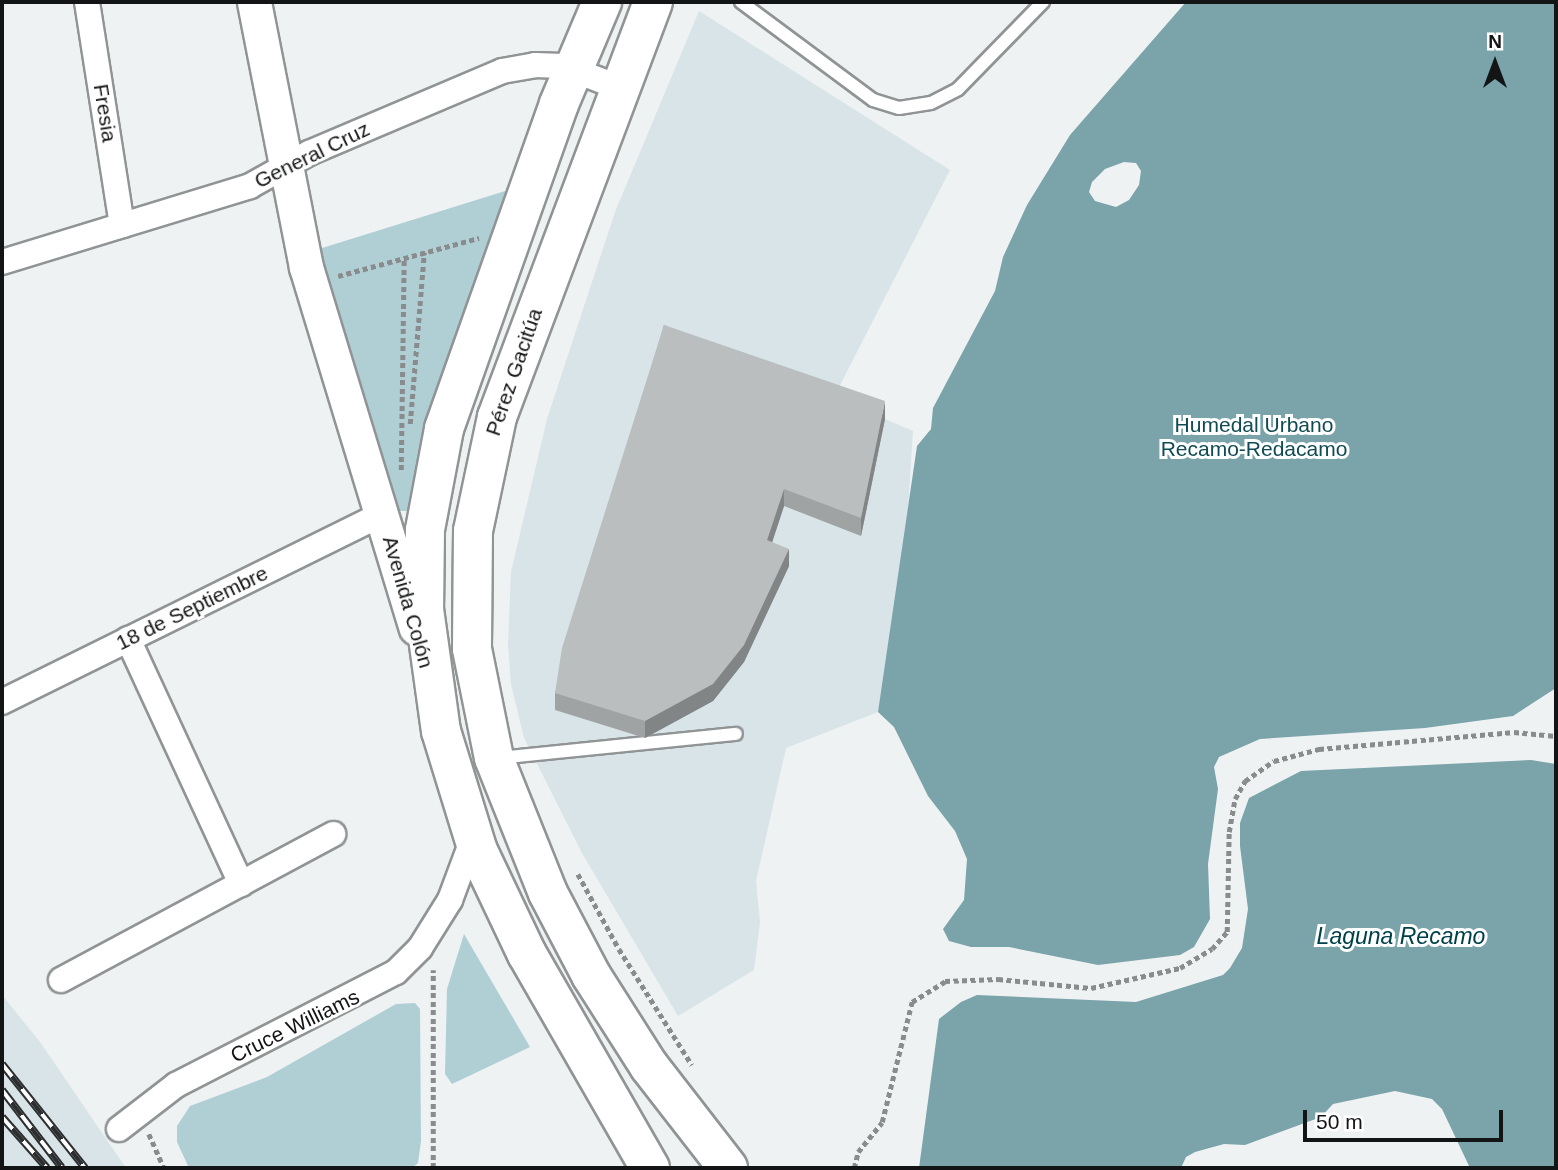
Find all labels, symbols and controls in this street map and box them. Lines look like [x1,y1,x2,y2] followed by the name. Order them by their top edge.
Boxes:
[1460,28,1530,98] north arrow
[1488,31,1502,52] text: N
[88,82,122,144] street label: Fresia
[250,116,374,194] street label: General Cruz
[480,305,548,439] street label: Pérez Gacitúa
[1161,412,1347,462] park label: Humedal Urbano Recamo-Redacamo
[377,533,439,671] street label: Avenida Colón
[112,560,272,656] street label: 18 de Septiembre
[1317,922,1485,950] water label: Laguna Recamo
[227,984,363,1068] street label: Cruce Williams
[1306,1096,1506,1140] scale bar
[1316,1110,1363,1133] text: 50 m

